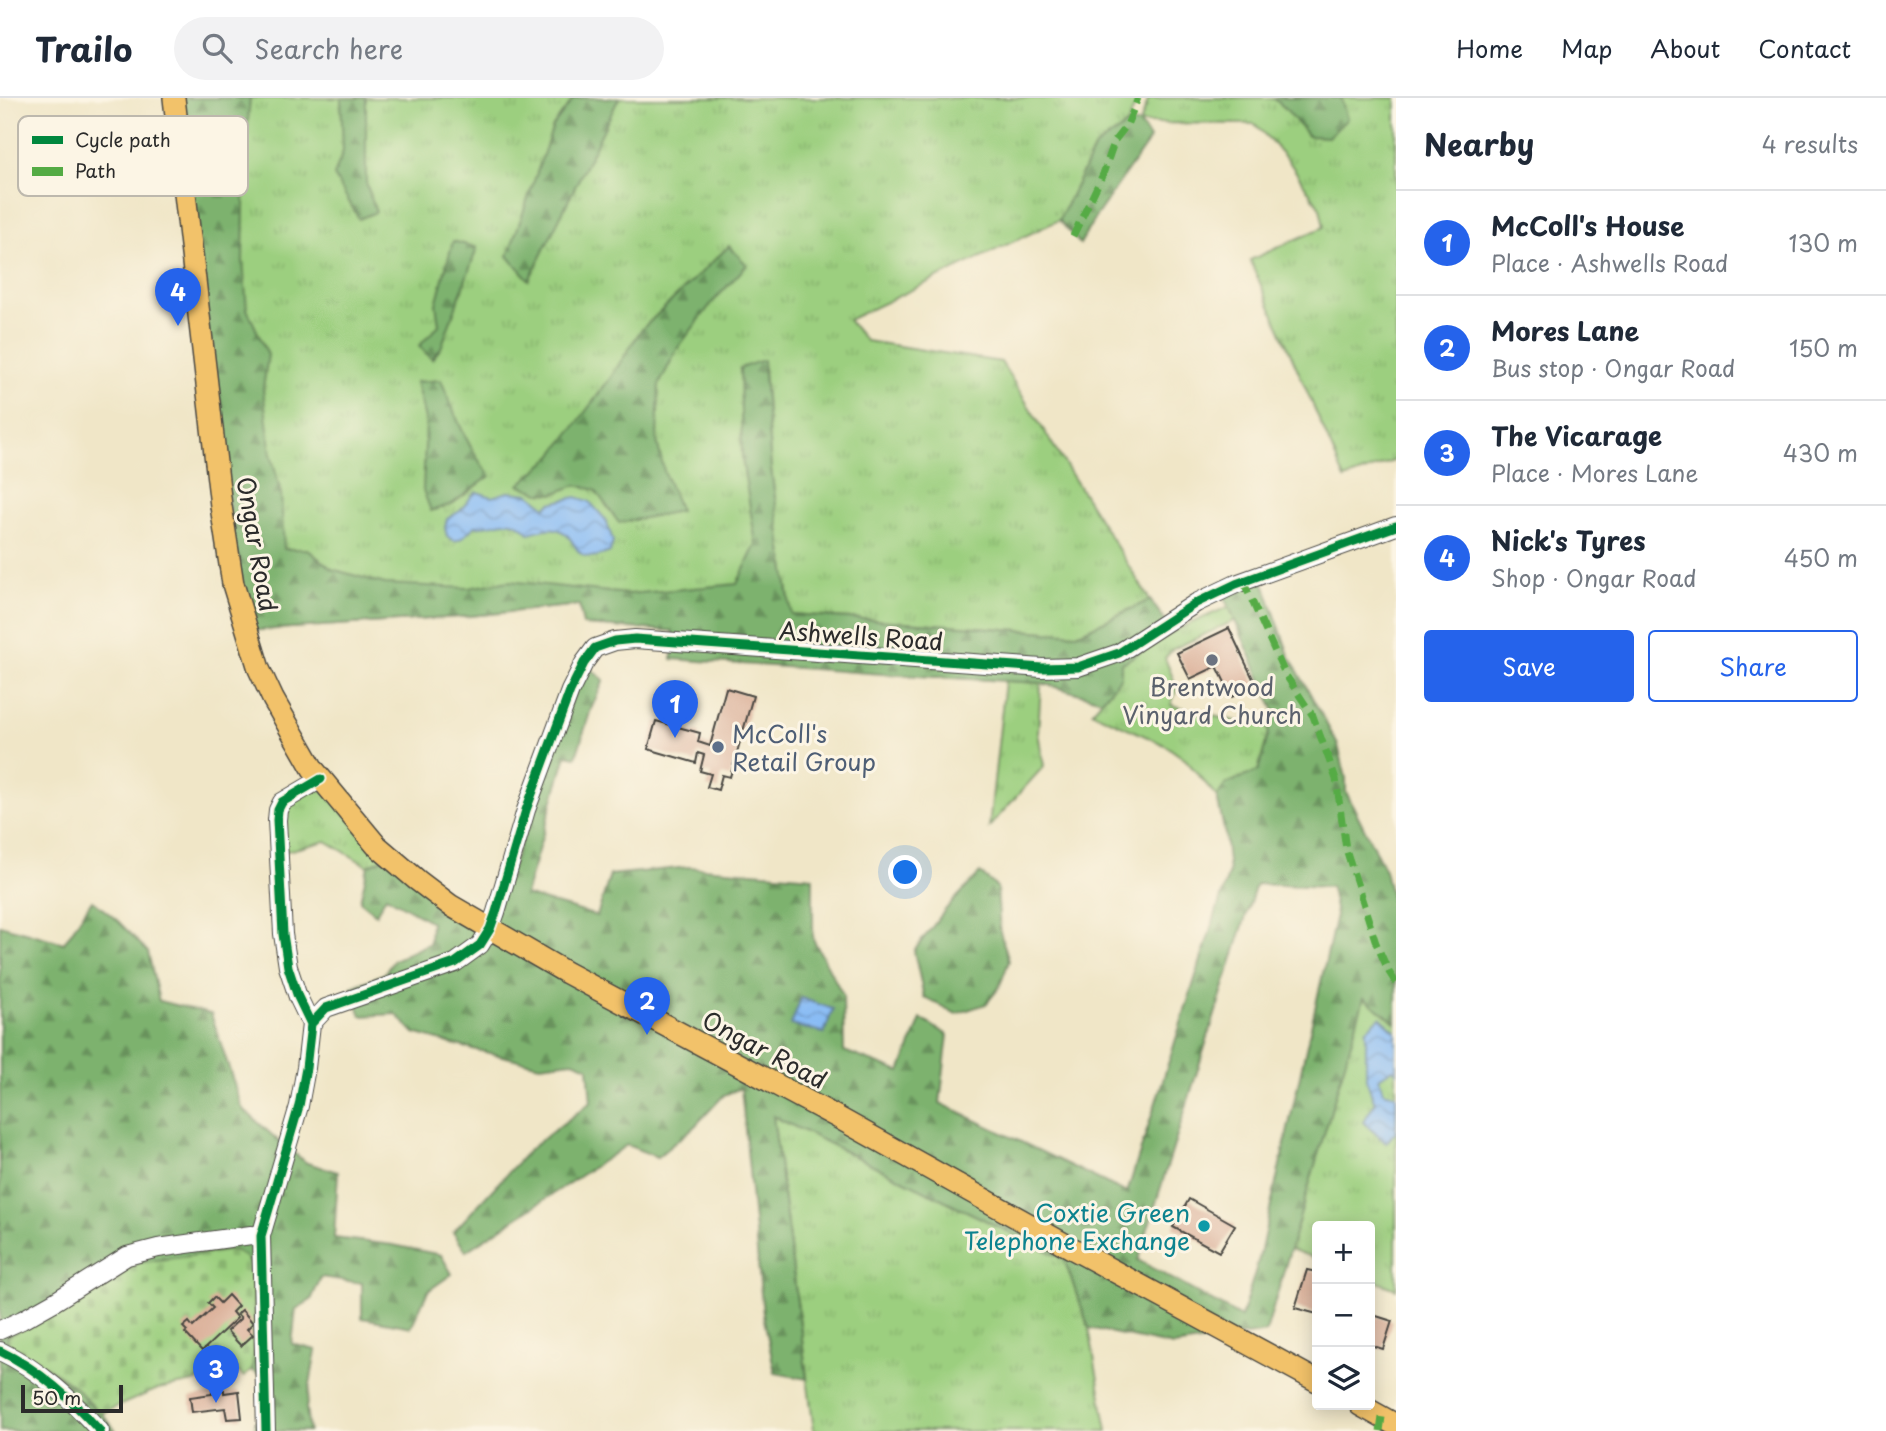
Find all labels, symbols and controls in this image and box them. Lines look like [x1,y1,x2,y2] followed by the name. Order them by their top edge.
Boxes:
[174,17,664,80] search box
[35,23,132,73] text: Trailo
[198,29,236,67] icon: search
[254,29,403,68] text: Search here
[1456,30,1523,66] text: Home
[1561,30,1612,66] text: Map
[1650,30,1720,66] text: About
[1758,30,1851,66] text: Contact
[18,116,248,196] legend
[1424,121,1534,166] text: Nearby
[75,125,171,153] text: Cycle path
[1762,126,1858,161] text: 4 results
[75,156,116,184] text: Path
[1491,206,1684,245] text: McColl's House
[1442,225,1453,260] text: 1
[1788,225,1858,260] text: 130 m
[1491,245,1728,280] text: Place · Ashwells Road
[155,268,201,326] pin: 4
[1491,311,1639,350] text: Mores Lane
[1439,330,1455,365] text: 2
[1789,330,1858,365] text: 150 m
[1491,350,1735,385] text: Bus stop · Ongar Road
[1491,416,1662,455] text: The Vicarage
[1439,435,1455,470] text: 3
[1783,435,1858,470] text: 430 m
[1491,455,1698,490] text: Place · Mores Lane
[228,474,288,614] street label: Ongar Road
[1491,521,1646,560] text: Nick's Tyres
[1439,540,1455,575] text: 4
[1784,540,1858,575] text: 450 m
[1491,560,1697,595] text: Shop · Ongar Road
[778,611,944,659] street label: Ashwells Road
[1424,630,1634,702] button: Save
[1648,630,1858,702] button: Share
[1204,652,1220,668] marker: Brentwood Vinyard Church
[1122,668,1302,732] place label: Brentwood Vinyard Church
[652,680,698,738] pin: 1
[732,715,876,779] place label: McColl's Retail Group
[710,739,726,755] marker: McColl's Retail Group
[888,855,922,889] your location
[624,977,670,1035] pin: 2
[696,1001,834,1097] street label: Ongar Road
[964,1194,1190,1258] place label: Coxtie Green Telephone Exchange
[1196,1218,1212,1234] marker: Coxtie Green Telephone Exchange
[1312,1221,1375,1410] map controls
[1312,1221,1375,1284] button: +
[1312,1284,1375,1347] button: −
[193,1345,239,1403] pin: 3
[1312,1347,1375,1410] button: layers
[21,1382,122,1414] scale bar
[32,1383,81,1411] text: 50 m

